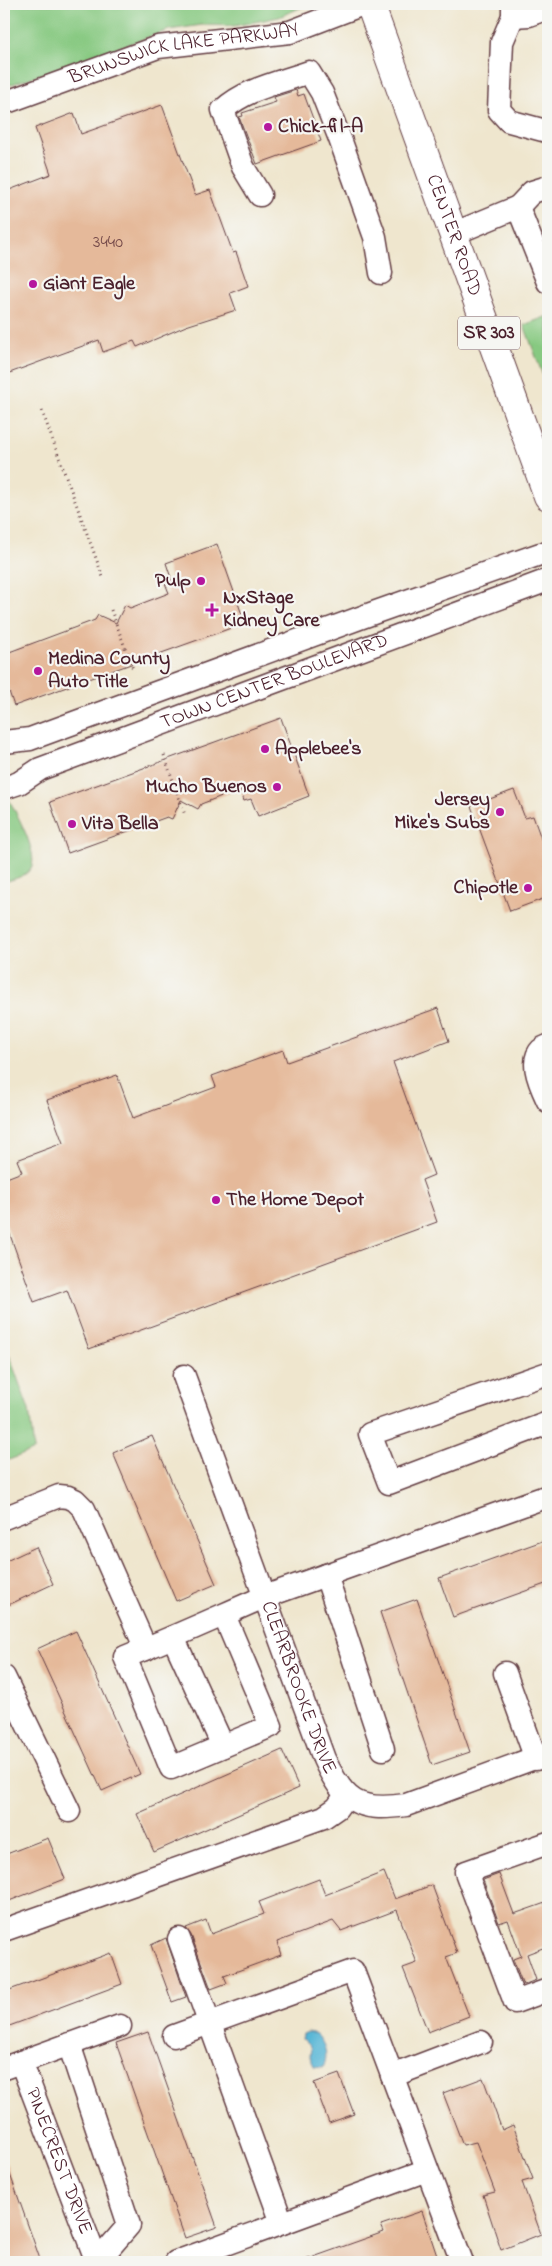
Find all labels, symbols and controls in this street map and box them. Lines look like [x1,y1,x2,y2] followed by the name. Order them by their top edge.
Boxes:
[64,15,304,93] street label: BRUNSWICK LAKE PARKWAY
[278,113,363,142] place label: Chick-fil-A
[262,121,274,133] marker: Chick-fil-A
[418,170,489,300] street label: CENTER ROAD
[93,230,123,256] house number: 3440
[43,270,136,300] place label: Giant Eagle
[27,278,39,290] marker: Giant Eagle
[458,316,520,349] road number: SR 303
[155,567,191,596] place label: Pulp
[195,575,207,587] marker: Pulp
[223,584,320,637] place label: NxStage Kidney Care
[205,603,219,617] marker: NxStage Kidney Care
[156,626,392,737] street label: TOWN CENTER BOULEVARD
[48,645,170,697] place label: Medina County Auto Title
[32,665,44,677] marker: Medina County Auto Title
[275,735,362,764] place label: Applebee's
[259,743,271,755] marker: Applebee's
[145,773,267,802] place label: Mucho Buenos
[271,781,283,793] marker: Mucho Buenos
[394,786,490,838] place label: Jersey Mike's Subs
[494,806,506,818] marker: Jersey Mike's Subs
[81,810,159,839] place label: Vita Bella
[66,818,78,830] marker: Vita Bella
[454,874,519,903] place label: Chipotle
[522,882,534,894] marker: Chipotle
[226,1186,364,1215] place label: The Home Depot
[210,1194,222,1206] marker: The Home Depot
[253,1597,344,1779] street label: CLEARBROOKE DRIVE
[18,2083,100,2239] street label: PINECREST DRIVE

